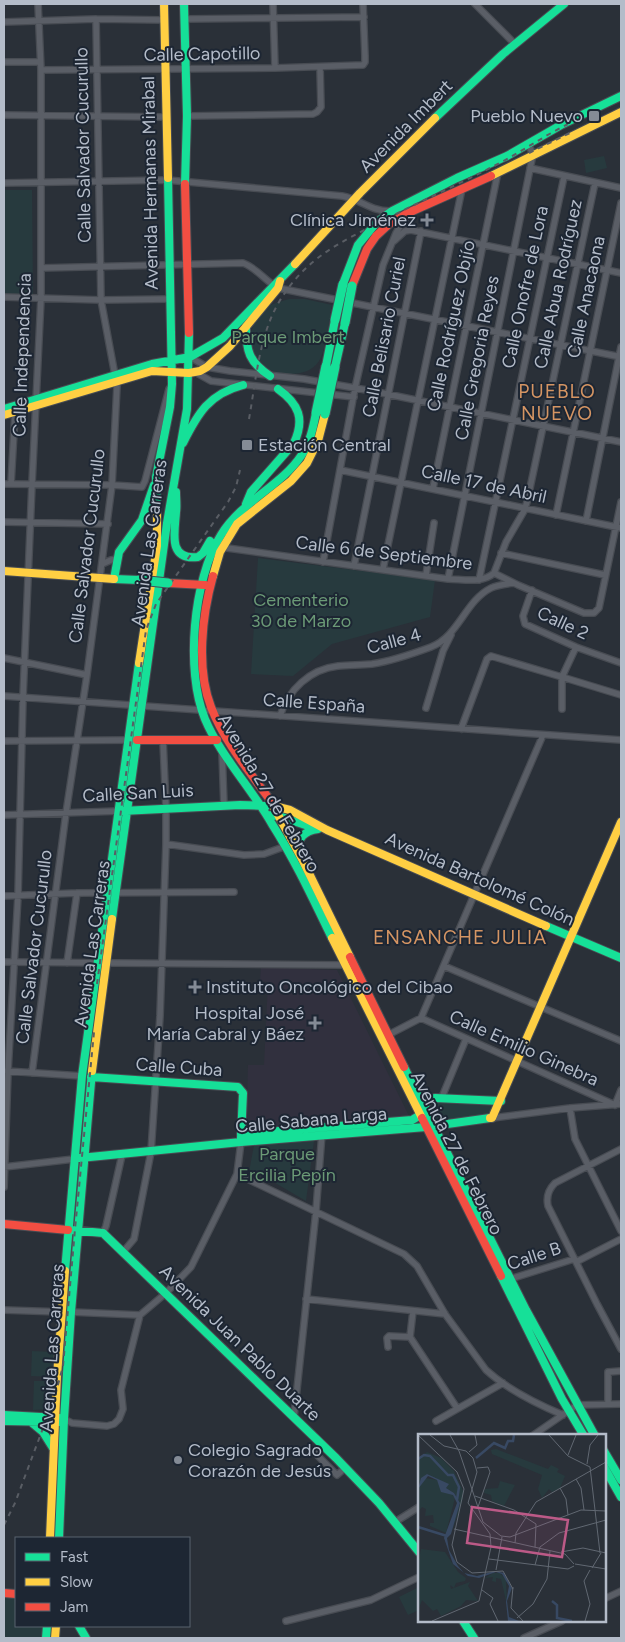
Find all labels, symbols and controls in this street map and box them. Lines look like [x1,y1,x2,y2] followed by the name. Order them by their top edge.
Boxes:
[143,42,261,66] street label: Calle Capotillo
[70,47,96,243] street label: Calle Salvador Cucurullo
[355,75,457,177] street label: Avenida Imbert
[137,76,163,290] street label: Avenida Hermanas Mirabal
[470,105,583,127] place label: Pueblo Nuevo
[587,109,601,123] marker: Pueblo Nuevo
[529,197,587,371] street label: Calle Abua Rodríguez
[497,204,553,370] street label: Calle Onofre de Lora
[290,209,416,231] place label: Clínica Jiménez
[420,213,434,227] marker: Clínica Jiménez
[562,234,610,360] street label: Calle Anacaona
[422,238,480,414] street label: Calle Rodríguez Objío
[358,255,410,419] street label: Calle Belisario Curiel
[8,273,36,437] street label: Calle Independencia
[450,274,504,442] street label: Calle Gregoria Reyes
[231,326,345,348] park label: Parque Imbert
[518,380,596,425] district label: PUEBLO NUEVO
[258,434,391,456] place label: Estación Central
[240,438,254,452] marker: Estación Central
[64,448,110,644] street label: Calle Salvador Cucurullo
[126,458,172,628] street label: Avenida Las Carreras
[419,460,549,508] street label: Calle 17 de Abril
[294,531,474,575] street label: Calle 6 de Septiembre
[251,589,351,632] park label: Cementerio 30 de Marzo
[534,602,592,644] street label: Calle 2
[364,623,424,659] street label: Calle 4
[262,688,366,718] street label: Calle España
[213,710,325,876] street label: Avenida 27 de Febrero
[82,779,194,807] street label: Calle San Luis
[382,827,578,931] street label: Avenida Bartolomé Colón
[11,849,57,1045] street label: Calle Salvador Cucurullo
[69,859,115,1029] street label: Avenida Las Carreras
[373,926,547,949] district label: ENSANCHE JULIA
[206,976,453,998] place label: Instituto Oncológico del Cibao
[188,980,202,994] marker: Instituto Oncológico del Cibao
[147,1002,304,1045] place label: Hospital José María Cabral y Báez
[446,1005,602,1091] street label: Calle Emilio Ginebra
[308,1016,322,1030] marker: Hospital José María Cabral y Báez
[135,1053,223,1081] street label: Calle Cuba
[406,1067,508,1239] street label: Avenida 27 de Febrero
[234,1102,388,1138] street label: Calle Sabana Larga
[238,1143,336,1186] park label: Parque Ercilia Pepín
[504,1237,564,1275] street label: Calle B
[155,1260,325,1426] street label: Avenida Juan Pablo Duarte
[35,1263,69,1433] street label: Avenida Las Carreras
[418,1434,605,1622] inset map
[188,1439,331,1482] place label: Colegio Sagrado Corazón de Jesús
[172,1454,184,1466] marker: Colegio Sagrado Corazón de Jesús
[15,1537,190,1627] legend
[60,1548,89,1566] text: Fast
[60,1573,93,1591] text: Slow
[60,1598,88,1616] text: Jam

